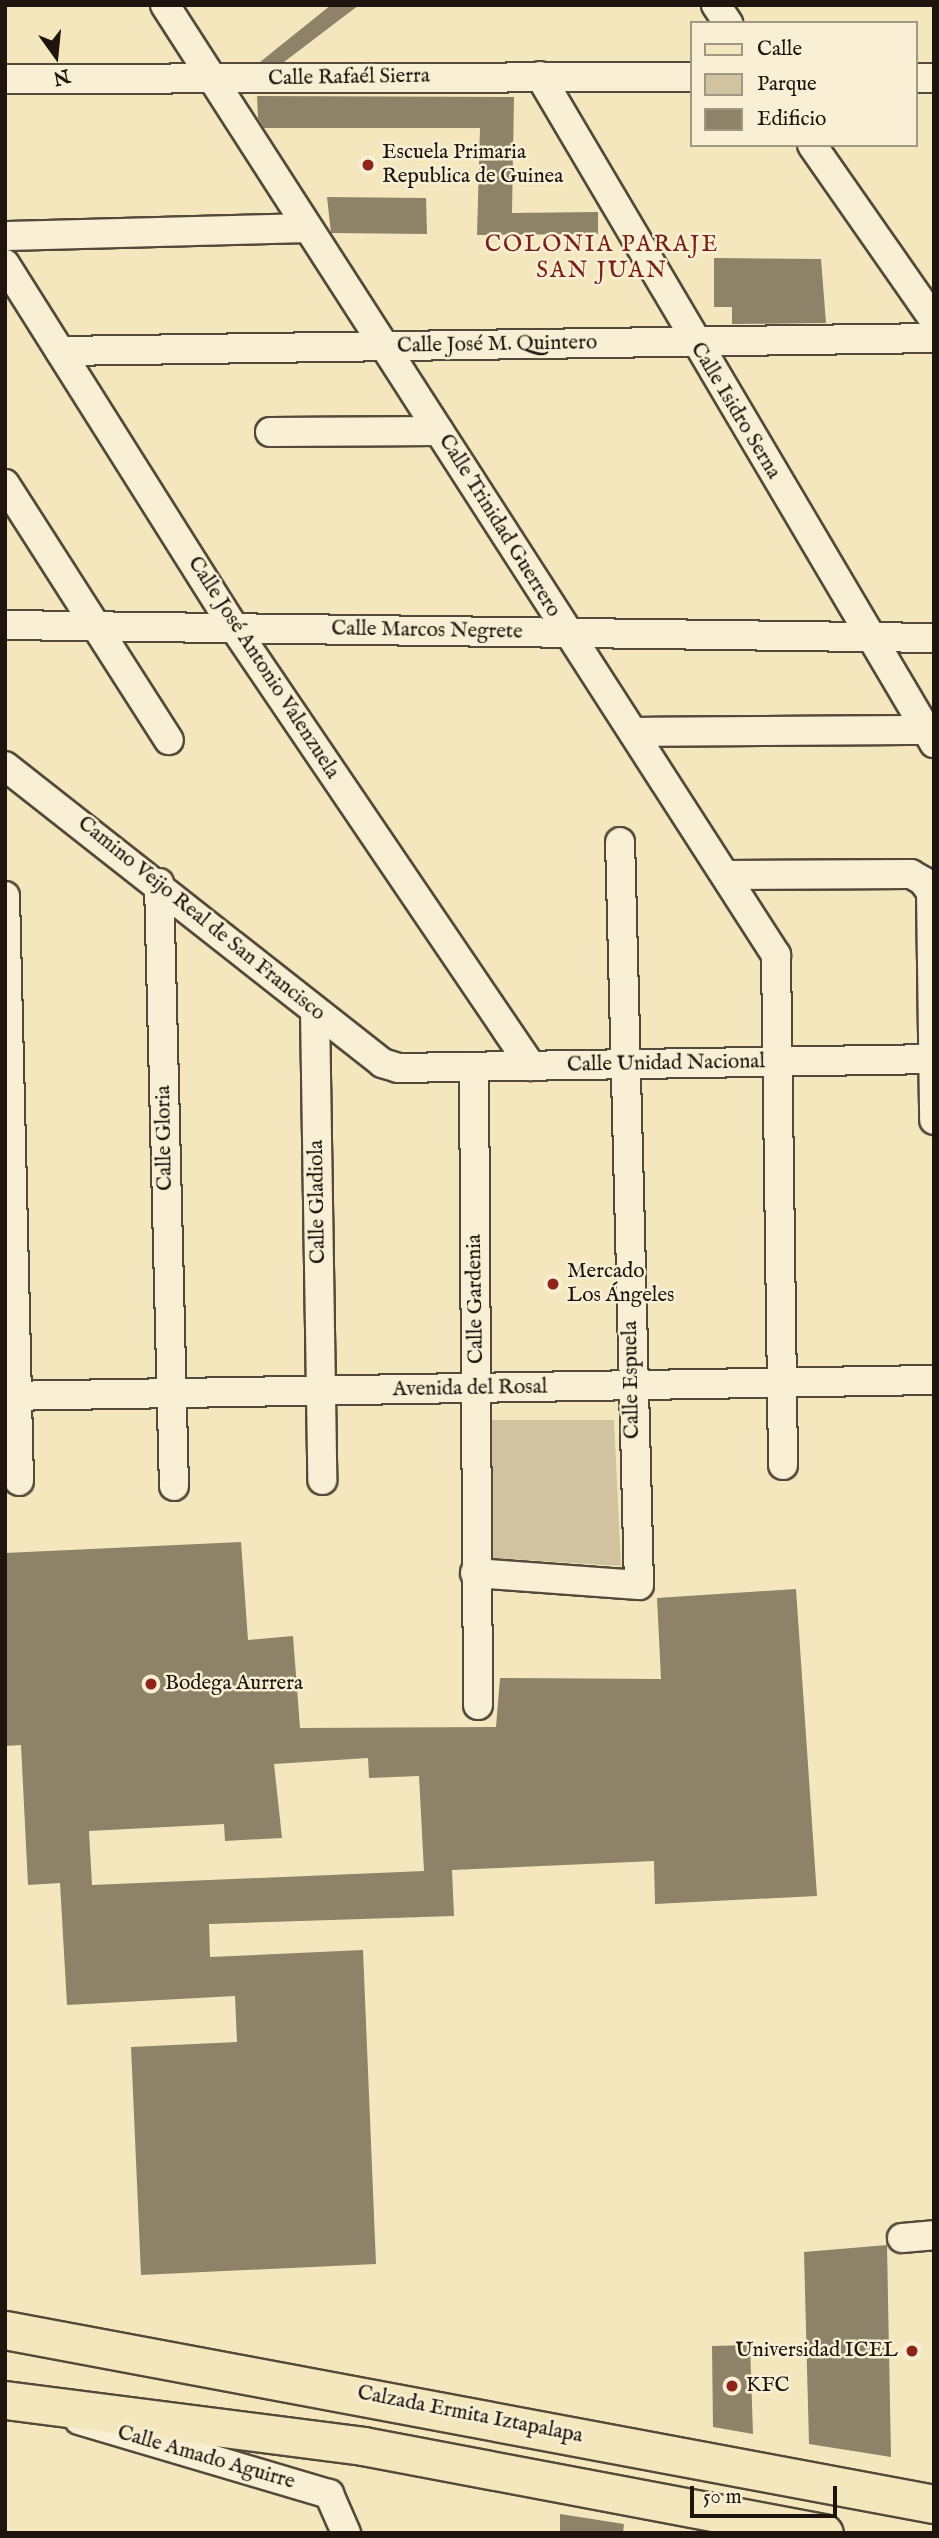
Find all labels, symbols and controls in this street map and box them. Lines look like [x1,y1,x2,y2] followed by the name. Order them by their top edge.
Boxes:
[21,21,91,91] north arrow
[690,21,918,147] legend
[757,36,802,63] text: Calle
[50,63,72,90] text: N
[268,64,430,92] street label: Calle Rafaél Sierra
[757,71,817,98] text: Parque
[757,106,826,133] text: Edificio
[382,140,563,190] place label: Escuela Primaria Republica de Guinea
[360,157,376,173] marker: Escuela Primaria Republica de Guinea
[486,231,718,285] district label: COLONIA PARAJE SAN JUAN
[397,331,597,359] street label: Calle José M. Quintero
[684,338,786,484] street label: Calle Isidro Serna
[432,430,566,622] street label: Calle Trinidad Guerrero
[182,552,344,784] street label: Calle José Antonio Valenzuela
[331,617,523,645] street label: Calle Marcos Negrete
[72,811,330,1027] street label: Camino Veijo Real de San Francisco
[567,1050,765,1078] street label: Calle Unidad Nacional
[151,1085,179,1191] street label: Calle Gloria
[304,1140,332,1264] street label: Calle Gladiola
[462,1234,490,1364] street label: Calle Gardenia
[567,1259,675,1309] place label: Mercado Los Ángeles
[545,1276,561,1292] marker: Mercado Los Ángeles
[618,1321,646,1439] street label: Calle Espuela
[392,1375,548,1403] street label: Avenida del Rosal
[165,1671,303,1697] place label: Bodega Aurrera
[143,1676,159,1692] marker: Bodega Aurrera
[735,2338,898,2364] place label: Universidad ICEL
[904,2343,920,2359] marker: Universidad ICEL
[746,2373,790,2399] place label: KFC
[724,2378,740,2394] marker: KFC
[355,2381,585,2449] street label: Calzada Ermita Iztapalapa
[114,2421,298,2495] street label: Calle Amado Aguirre
[694,2472,841,2516] scale bar
[703,2484,742,2511] text: 50 m

